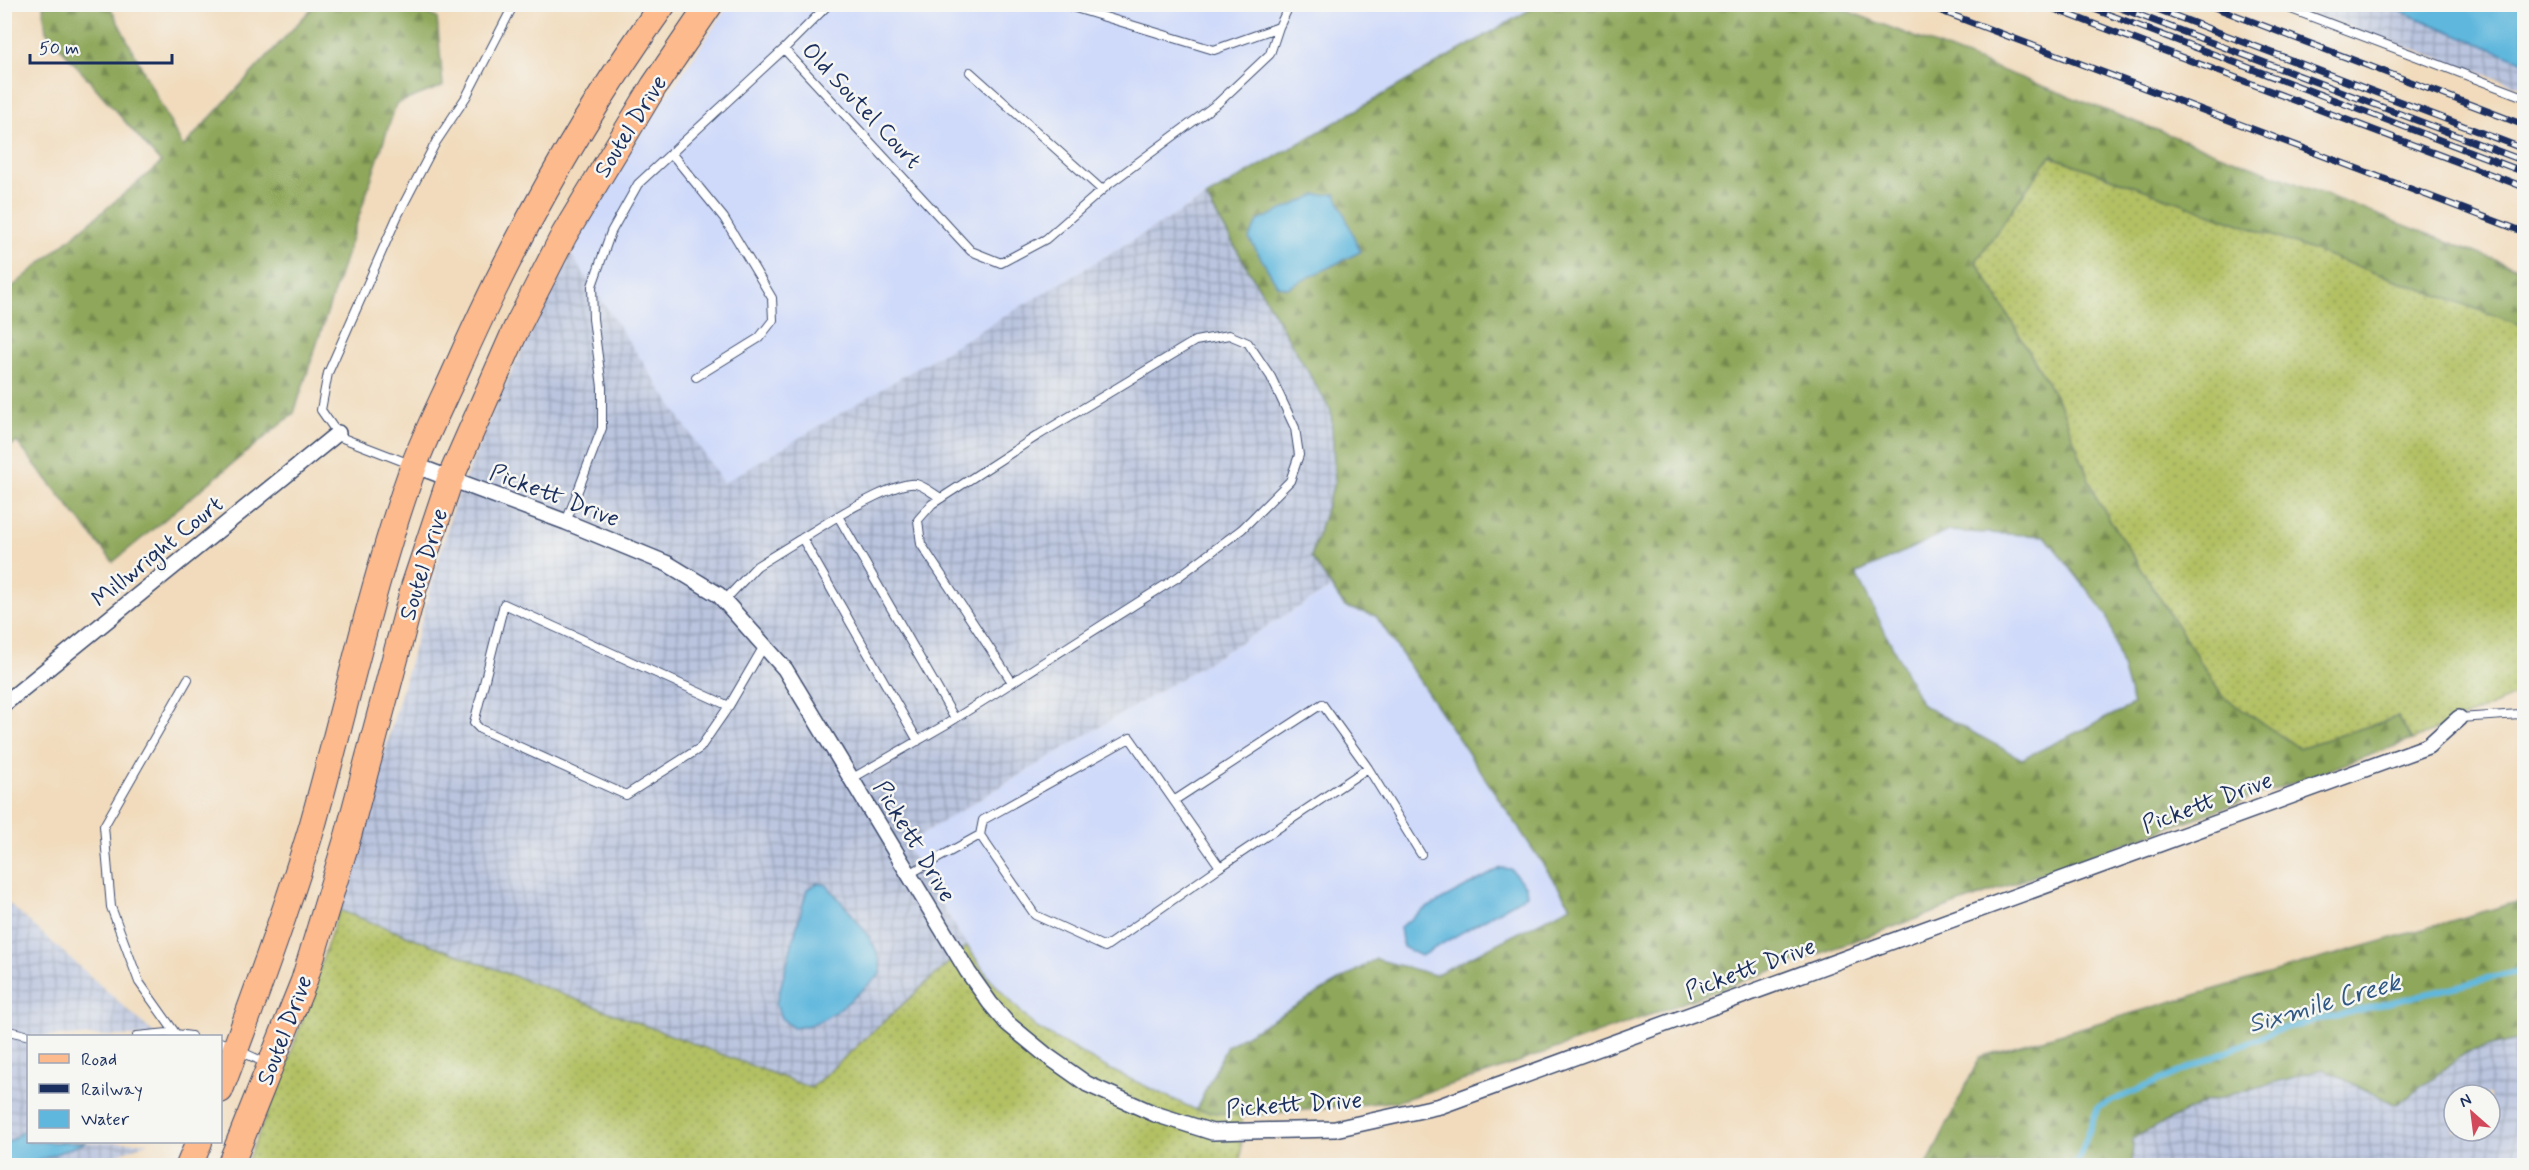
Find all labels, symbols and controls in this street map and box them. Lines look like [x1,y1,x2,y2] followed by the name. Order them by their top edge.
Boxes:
[30,27,172,65] scale bar
[794,36,928,176] street label: Old Soutel Court
[39,37,79,61] text: 50 m
[587,70,675,184] street label: Soutel Drive
[485,457,624,535] street label: Pickett Drive
[86,489,232,616] street label: Millwright Court
[393,505,456,624] street label: Soutel Drive
[2138,765,2277,841] street label: Pickett Drive
[865,775,962,908] street label: Pickett Drive
[1681,931,1820,1007] street label: Pickett Drive
[2244,965,2406,1042] water label: Sixmile Creek
[250,971,321,1090] street label: Soutel Drive
[27,1035,222,1143] legend
[81,1048,117,1072] text: Road
[81,1078,143,1102] text: Railway
[2442,1083,2502,1143] north arrow
[1225,1085,1363,1126] street label: Pickett Drive
[2456,1089,2475,1113] text: N
[81,1108,130,1132] text: Water

